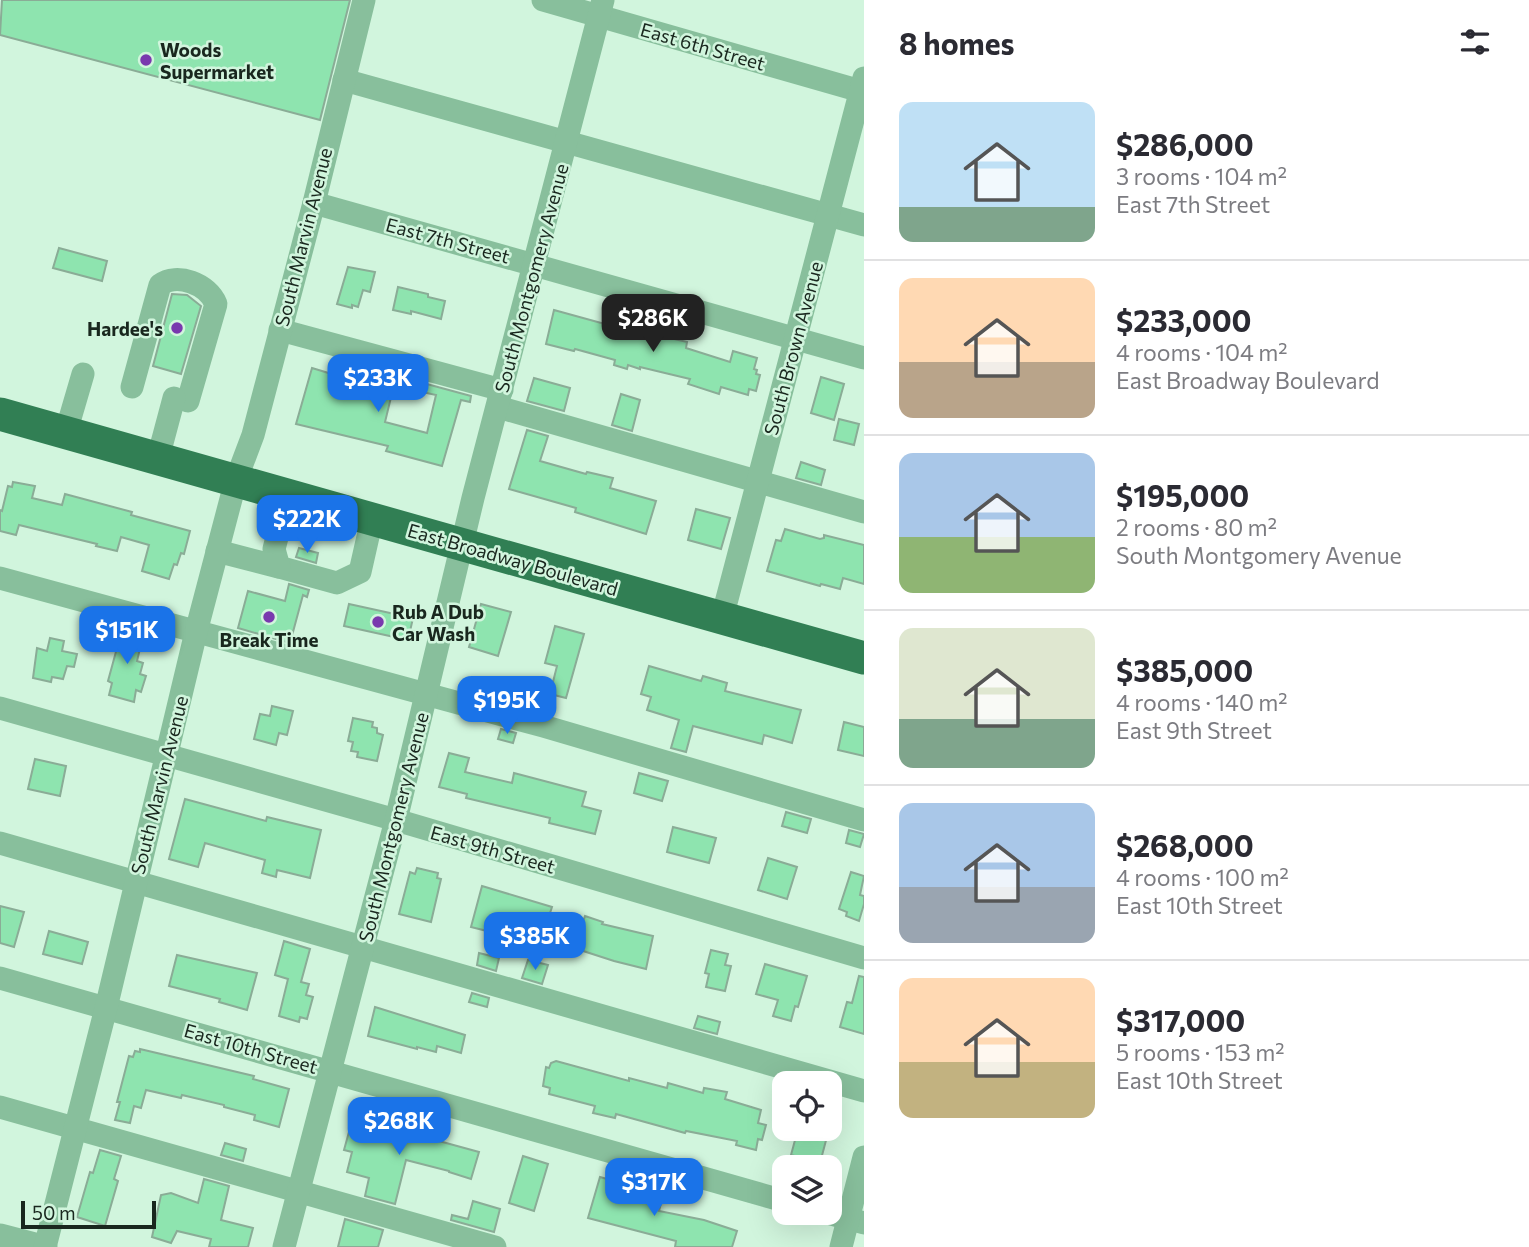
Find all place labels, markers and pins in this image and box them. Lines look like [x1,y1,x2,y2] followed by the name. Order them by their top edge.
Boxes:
[160,38,274,83] place label: Woods Supermarket
[138,52,154,68] marker: Woods Supermarket
[604,294,702,354] pin: $286K
[87,317,163,340] place label: Hardee's
[169,320,185,336] marker: Hardee's
[329,354,427,414] pin: $233K
[258,496,356,555] pin: $222K
[392,600,484,645] place label: Rub A Dub Car Wash
[78,606,176,666] pin: $151K
[261,609,277,625] marker: Break Time
[370,614,386,630] marker: Rub A Dub Car Wash
[220,628,318,651] place label: Break Time
[458,676,556,736] pin: $195K
[486,912,584,972] pin: $385K
[350,1098,448,1157] pin: $268K
[605,1158,703,1218] pin: $317K

